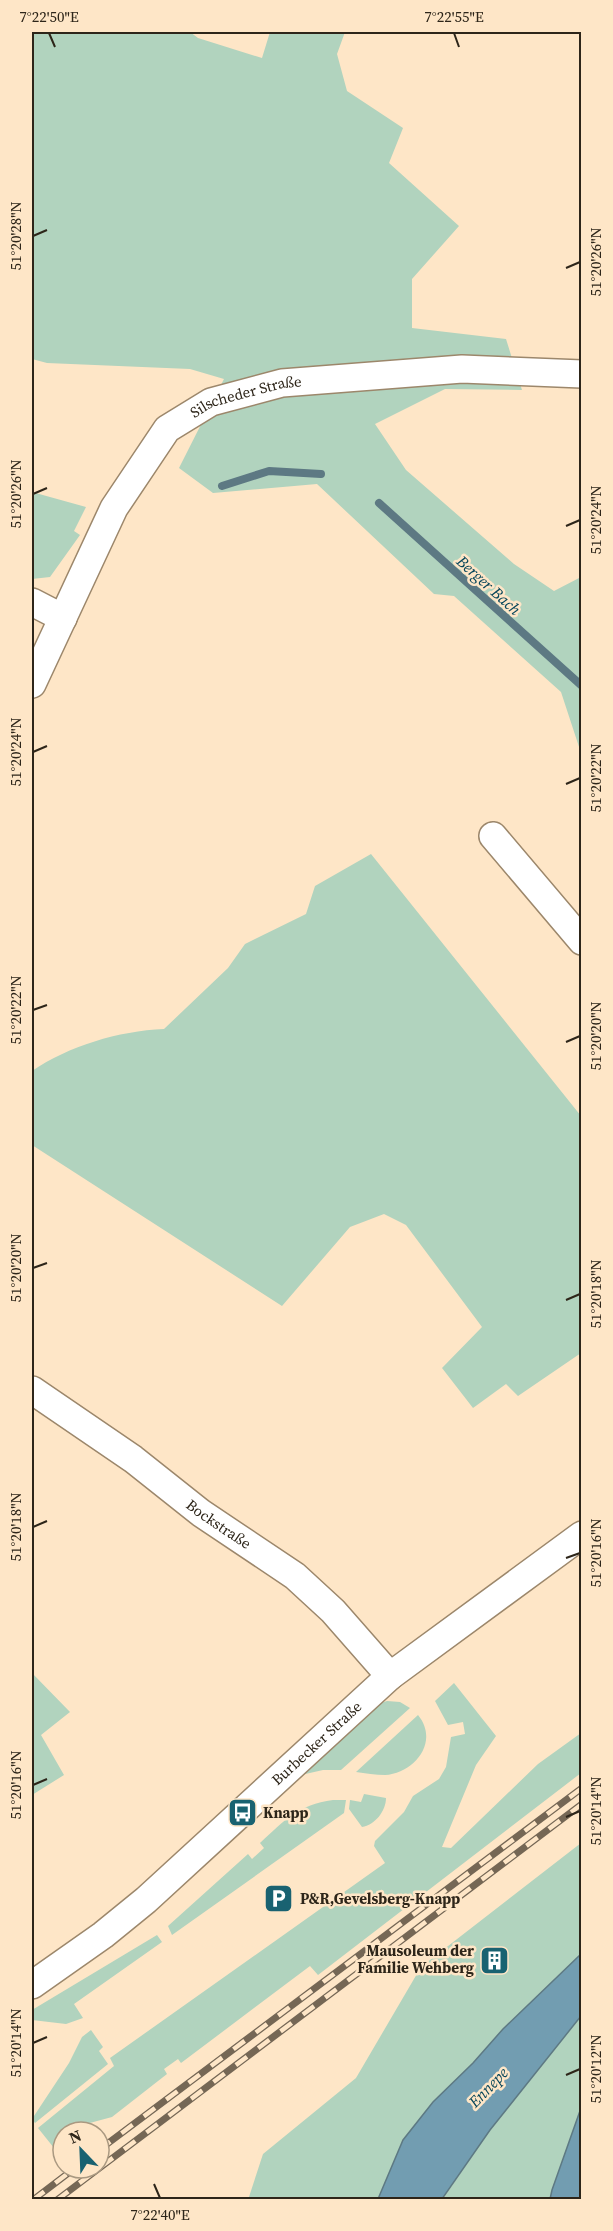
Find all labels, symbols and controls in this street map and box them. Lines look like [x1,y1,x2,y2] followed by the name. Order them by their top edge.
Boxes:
[19,6,79,27] text: 7°22'50"E
[424,6,484,27] text: 7°22'55"E
[5,201,26,271] text: 51°20'28"N
[585,227,606,297] text: 51°20'26"N
[186,370,303,422] street label: Silscheder Straße
[5,459,26,529] text: 51°20'26"N
[585,485,606,555] text: 51°20'24"N
[451,549,526,620] water label: Berger Bach
[5,717,26,787] text: 51°20'24"N
[585,743,606,813] text: 51°20'22"N
[5,975,26,1045] text: 51°20'22"N
[585,1001,606,1071] text: 51°20'20"N
[5,1233,26,1303] text: 51°20'20"N
[585,1259,606,1329] text: 51°20'18"N
[5,1492,26,1562] text: 51°20'18"N
[182,1494,256,1554] street label: Bockstraße
[585,1518,606,1588] text: 51°20'16"N
[267,1696,366,1790] street label: Burbecker Straße
[5,1750,26,1820] text: 51°20'16"N
[585,1776,606,1846] text: 51°20'14"N
[226,1797,258,1829] bus stop icon: Knapp
[263,1802,308,1823] place label: Knapp
[263,1883,295,1915] parking icon: P&R,Gevelsberg-Knapp
[300,1888,460,1909] place label: P&R,Gevelsberg-Knapp
[357,1940,474,1978] place label: Mausoleum der Familie Wehberg
[479,1944,511,1976] building icon: Mausoleum der Familie Wehberg
[5,2008,26,2078] text: 51°20'14"N
[585,2034,606,2104] text: 51°20'12"N
[463,2062,513,2113] water label: Ennepe
[51,2120,111,2180] north arrow
[65,2124,85,2149] text: N
[130,2204,190,2225] text: 7°22'40"E

